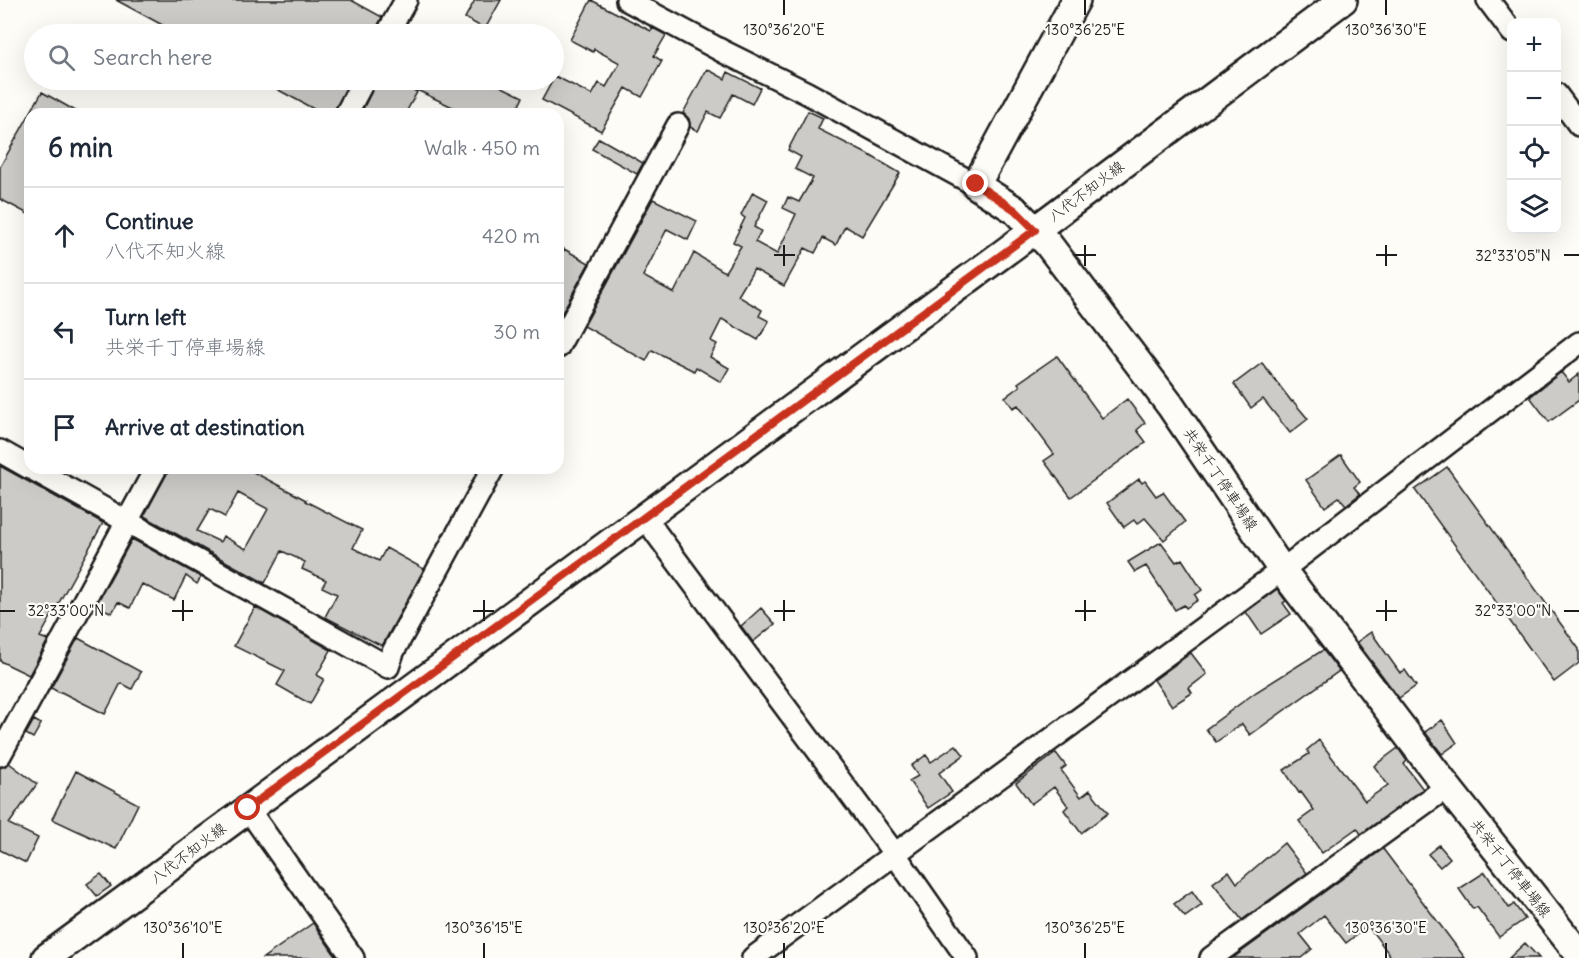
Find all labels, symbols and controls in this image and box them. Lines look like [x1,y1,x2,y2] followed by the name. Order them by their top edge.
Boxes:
[1507,18,1561,234] map controls
[1507,18,1561,72] button: +
[743,20,825,39] text: 130°36'20"E
[1045,20,1125,39] text: 130°36'25"E
[1345,20,1427,39] text: 130°36'30"E
[24,24,564,90] search box
[45,41,78,74] icon: search
[93,43,212,71] text: Search here
[1507,72,1561,126] button: −
[1507,126,1561,180] button: locate
[48,131,113,164] text: 6 min
[424,135,540,160] text: Walk · 450 m
[1044,156,1128,226] street label: 八代不知火線
[962,170,988,196] route end
[1507,180,1561,234] button: layers
[105,207,194,235] text: Continue
[48,219,81,252] icon: ahead
[482,223,540,248] text: 420 m
[105,238,225,263] text: 八代不知火線
[1475,246,1551,265] text: 32°33'05"N
[105,303,186,331] text: Turn left
[48,315,81,348] icon: left
[493,319,540,344] text: 30 m
[105,334,265,359] text: 共栄千丁停車場線
[48,411,81,444] icon: arrive
[105,413,305,441] text: Arrive at destination
[1180,424,1262,534] street label: 共栄千丁停車場線
[28,601,104,620] text: 32°33'00"N
[1475,601,1551,620] text: 32°33'00"N
[234,794,260,820] route start
[1467,815,1555,921] street label: 共栄千丁停車場線
[146,818,230,888] street label: 八代不知火線
[143,918,223,937] text: 130°36'10"E
[445,918,523,937] text: 130°36'15"E
[743,918,825,937] text: 130°36'20"E
[1045,918,1125,937] text: 130°36'25"E
[1345,918,1427,937] text: 130°36'30"E

